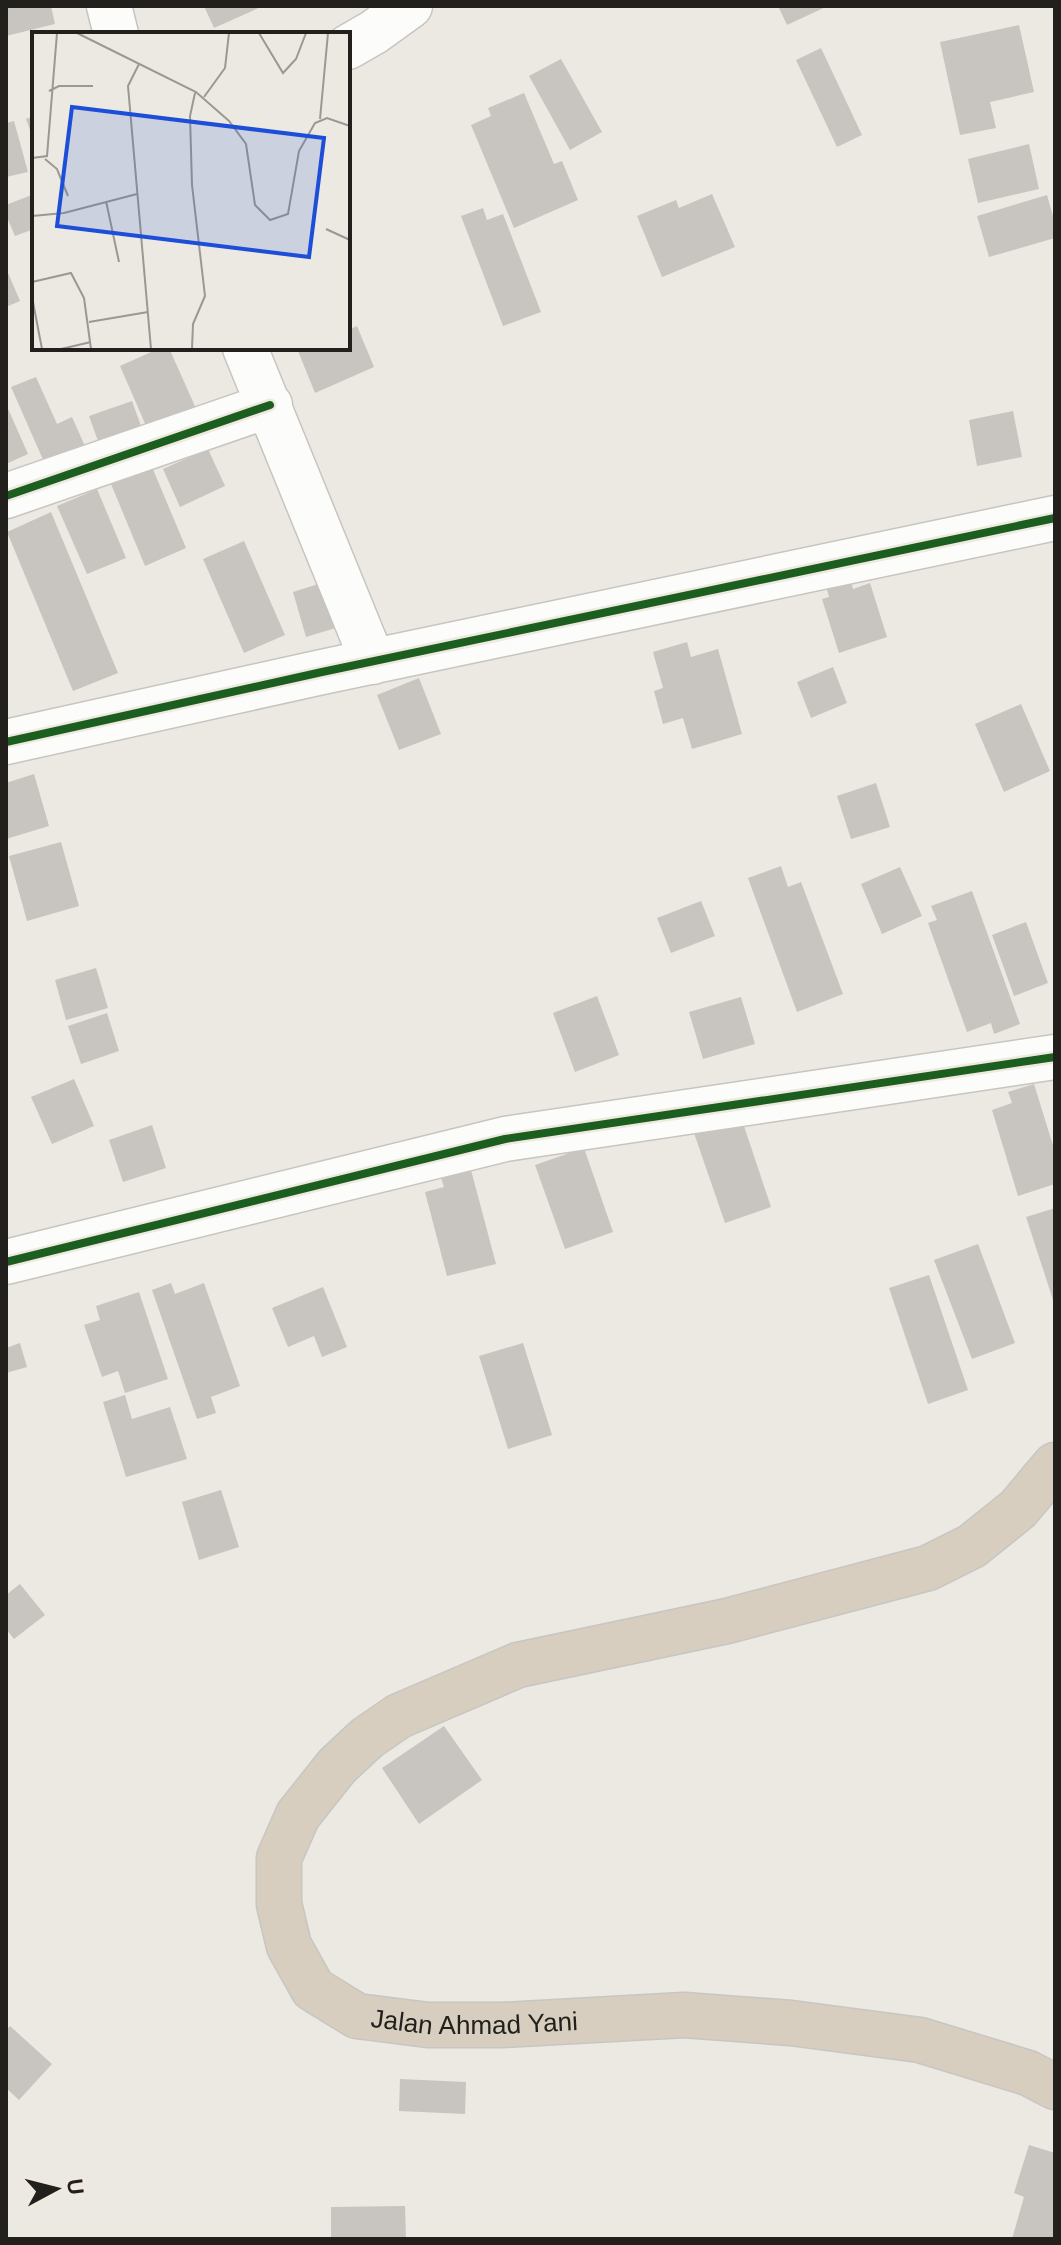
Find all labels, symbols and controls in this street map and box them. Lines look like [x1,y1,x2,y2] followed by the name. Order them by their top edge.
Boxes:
[32,32,350,350] inset map
[369,2003,579,2040] street label: Jalan Ahmad Yani
[16,2149,96,2229] north arrow
[62,2177,89,2196] text: U

